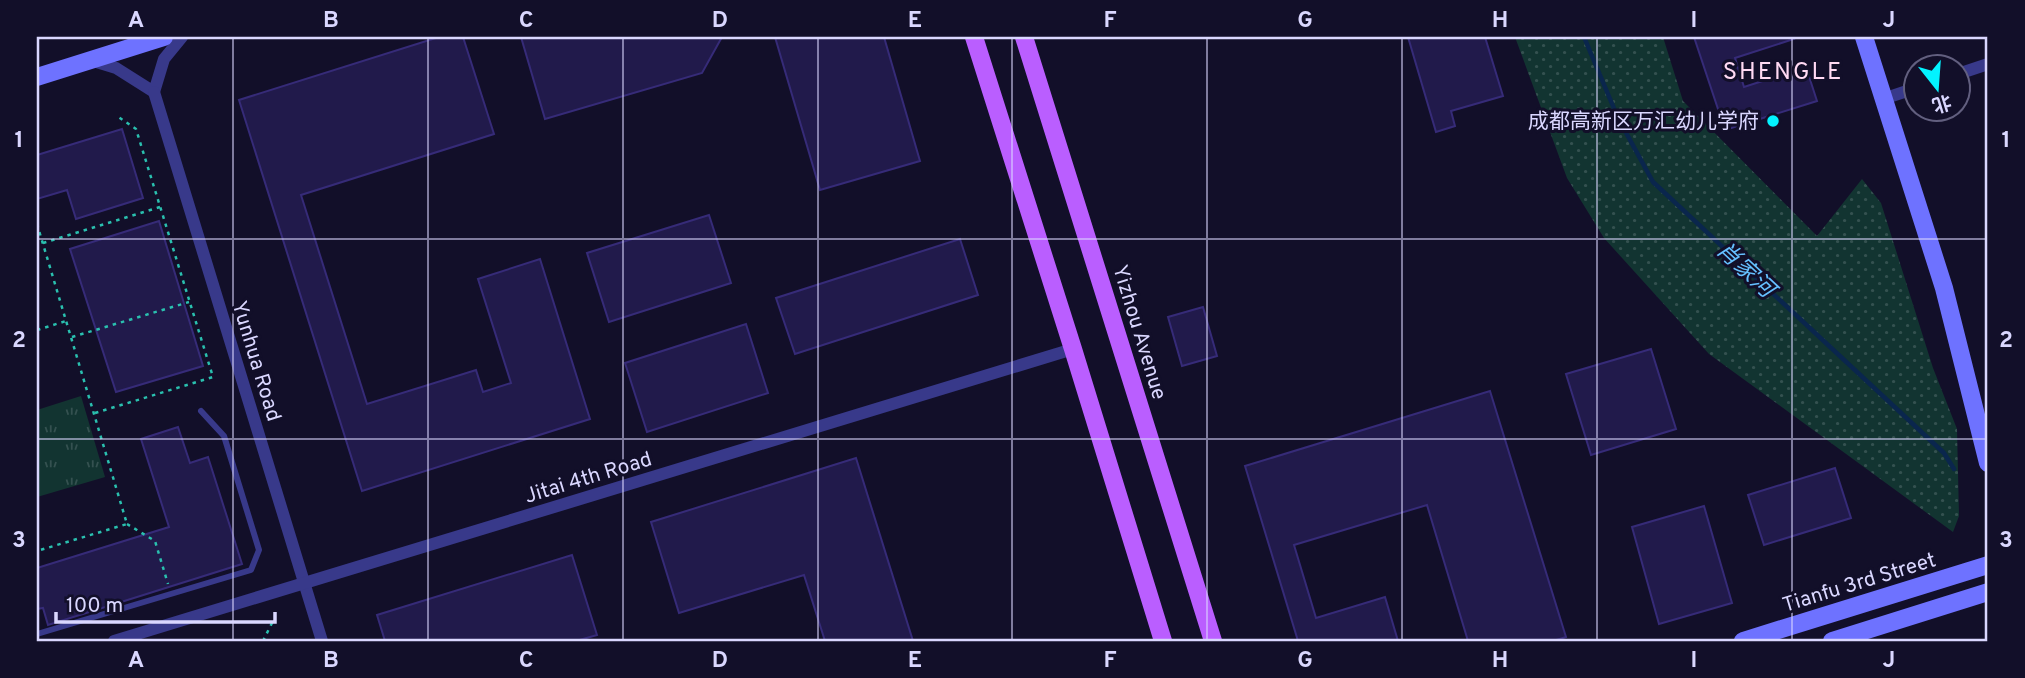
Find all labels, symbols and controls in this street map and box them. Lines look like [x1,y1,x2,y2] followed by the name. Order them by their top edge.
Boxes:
[128,7,144,36] text: A
[323,7,339,36] text: B
[519,7,533,36] text: C
[712,7,728,36] text: D
[908,7,922,36] text: E
[1103,7,1117,36] text: F
[1297,7,1313,36] text: G
[1492,7,1508,36] text: H
[1691,7,1697,36] text: I
[1883,7,1895,36] text: J
[1902,52,1972,122] north arrow
[1723,58,1843,88] district label: SHENGLE
[1929,88,1954,117] text: 北
[1528,109,1759,136] place label: 成都高新区万汇幼儿学府
[1765,113,1781,129] marker: 成都高新区万汇幼儿学府
[14,127,24,156] text: 1
[2001,127,2011,156] text: 1
[1709,237,1782,308] water label: 肖家河
[1105,262,1172,403] street label: Yizhou Avenue
[224,298,287,425] street label: Yunhua Road
[12,327,26,356] text: 2
[1999,327,2013,356] text: 2
[521,446,655,511] street label: Jitai 4th Road
[12,527,26,556] text: 3
[1999,527,2013,556] text: 3
[1780,547,1939,620] street label: Tianfu 3rd Street
[56,580,275,624] scale bar
[66,593,123,620] text: 100 m
[128,647,144,676] text: A
[323,647,339,676] text: B
[519,647,533,676] text: C
[712,647,728,676] text: D
[908,647,922,676] text: E
[1103,647,1117,676] text: F
[1297,647,1313,676] text: G
[1492,647,1508,676] text: H
[1691,647,1697,676] text: I
[1883,647,1895,676] text: J

